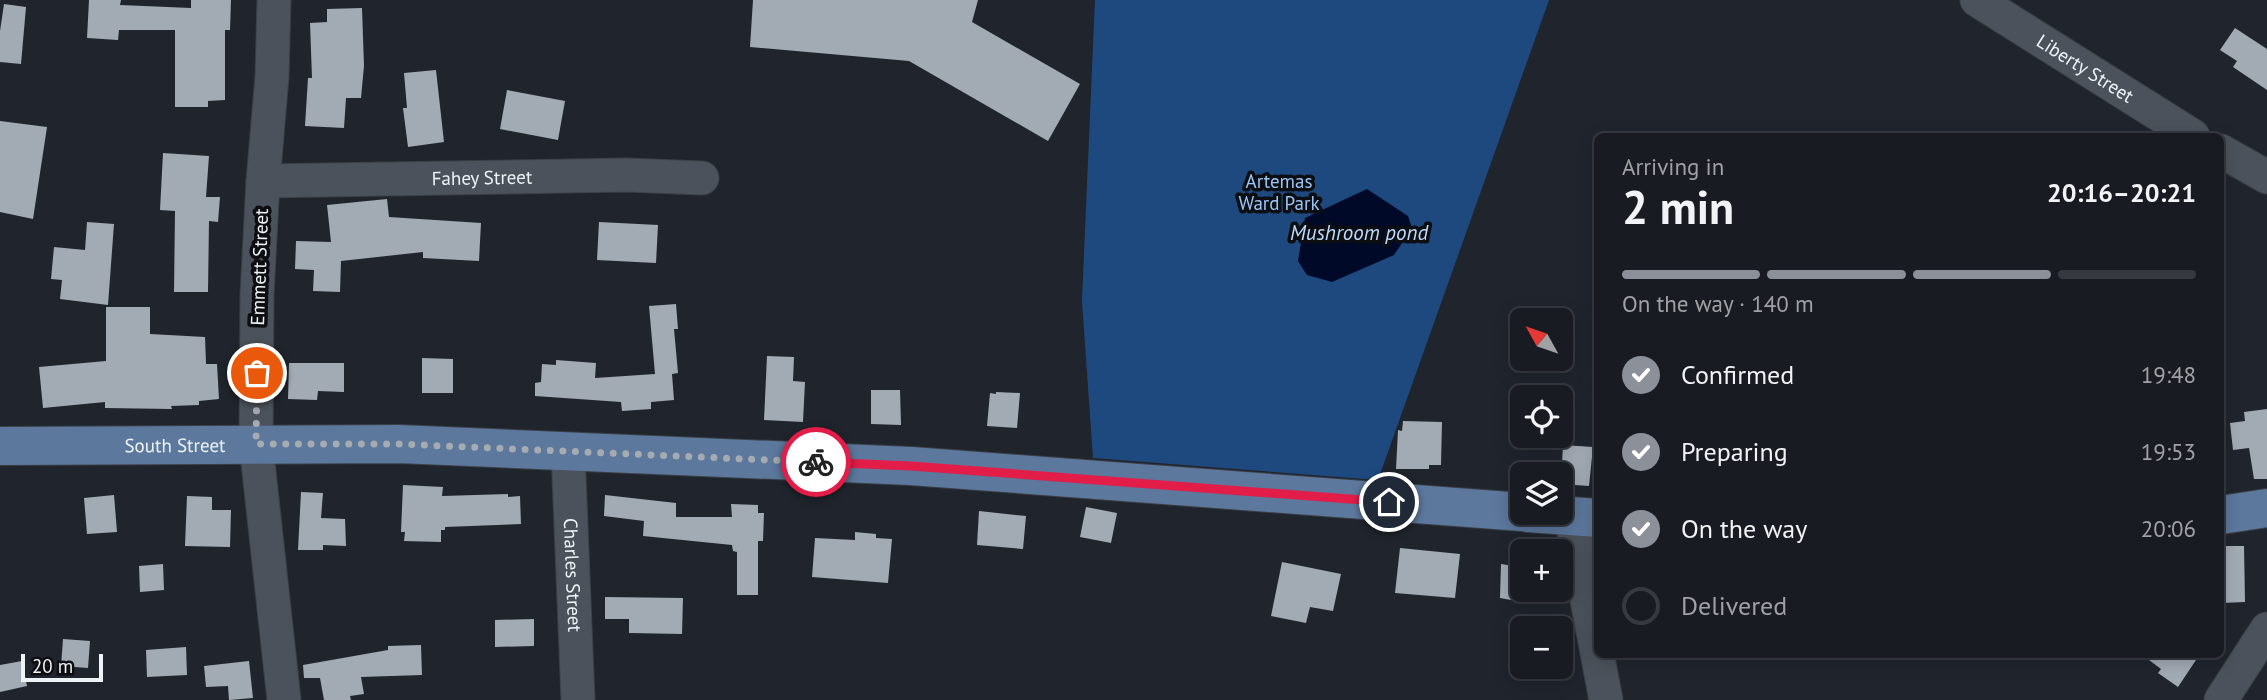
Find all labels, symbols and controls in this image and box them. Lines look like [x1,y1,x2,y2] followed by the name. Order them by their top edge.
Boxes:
[2032,29,2139,108] street label: Liberty Street
[1622,152,1724,181] text: Arriving in
[431,165,533,190] street label: Fahey Street
[1238,169,1320,215] park label: Artemas Ward Park
[2047,176,2196,209] text: 20:16–20:21
[1622,177,1734,237] text: 2 min
[245,207,273,326] street label: Emmett Street
[1290,219,1429,246] water label: Mushroom pond
[1622,289,1814,318] text: On the way · 140 m
[1510,308,1573,371] north arrow
[1510,308,1573,679] map controls
[227,343,287,403] pin
[238,354,276,392] icon: bag
[1622,356,1660,394] icon: check
[1681,358,1794,391] text: Confirmed
[2141,360,2196,389] text: 19:48
[1510,385,1573,448] button: locate
[781,427,851,497] courier
[124,433,226,457] street label: South Street
[1622,433,1660,471] icon: check
[1681,435,1788,468] text: Preparing
[2141,437,2196,466] text: 19:53
[797,443,835,481] icon: bike
[1510,462,1573,525] button: layers
[1359,472,1419,532] pin
[1370,483,1408,521] icon: home
[1622,510,1660,548] icon: check
[1681,512,1807,545] text: On the way
[2141,514,2196,543] text: 20:06
[559,517,587,633] street label: Charles Street
[1510,539,1573,602] button: +
[1681,589,1787,622] text: Delivered
[1510,616,1573,679] button: −
[21,651,103,683] scale bar
[32,654,73,678] text: 20 m

